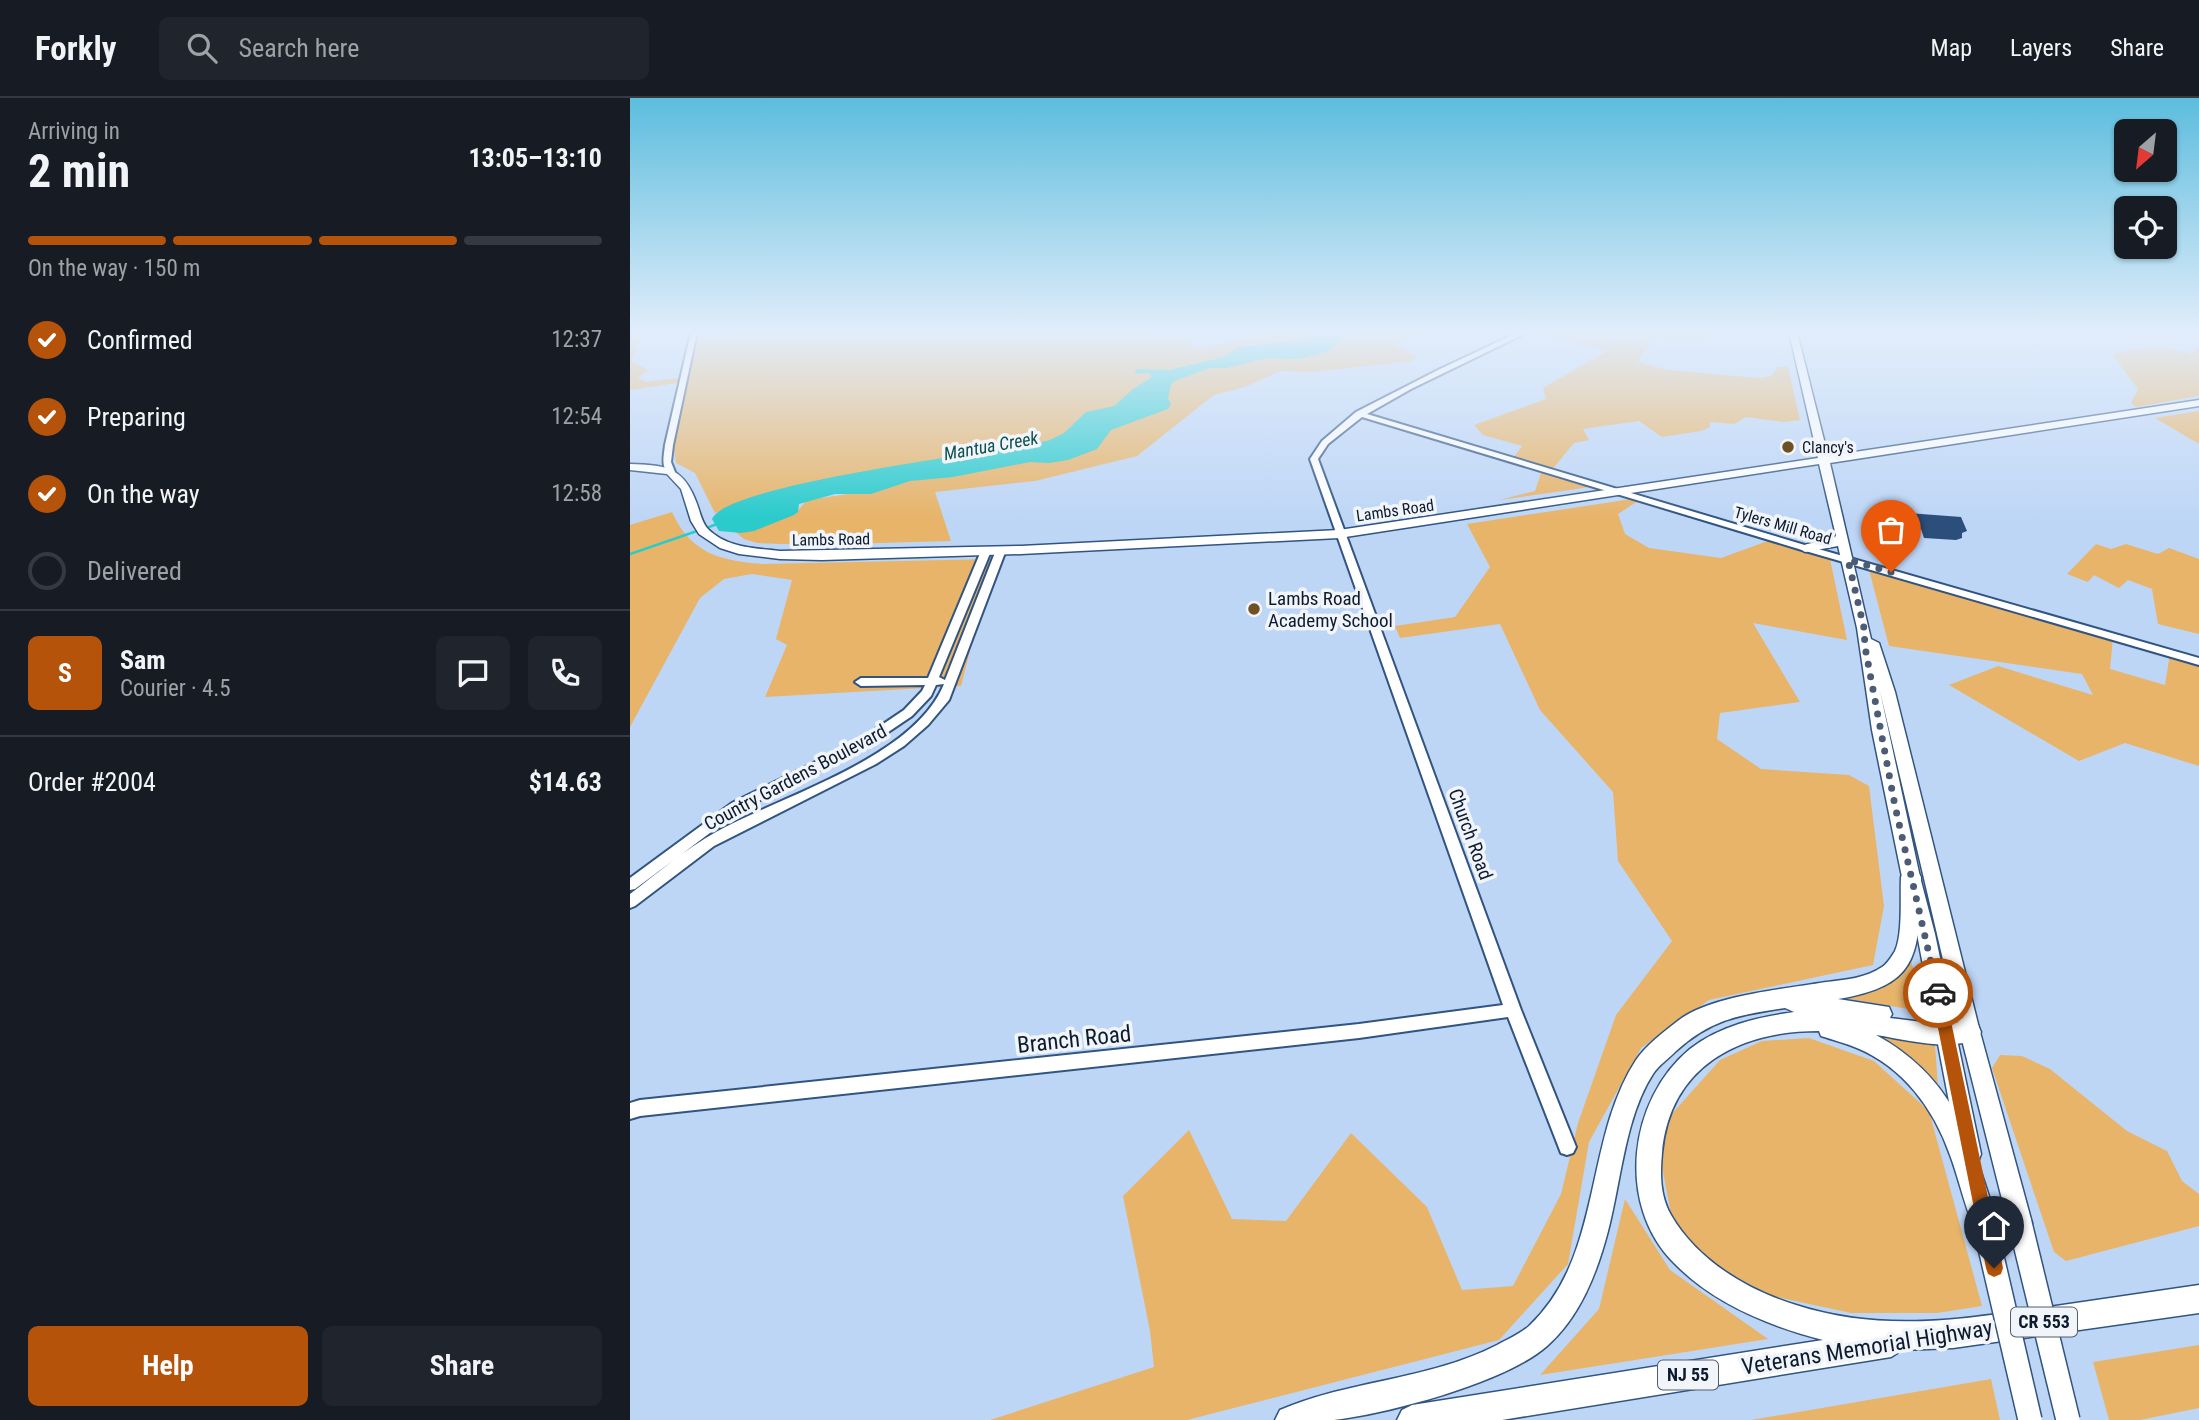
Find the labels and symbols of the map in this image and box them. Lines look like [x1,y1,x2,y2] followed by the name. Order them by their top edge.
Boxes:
[2114,119,2177,182] north arrow
[942,427,1041,464] water label: Mantua Creek
[1802,438,1854,457] place label: Clancy's
[1780,439,1796,455] marker: Clancy's
[1355,496,1435,525] street label: Lambs Road
[1861,500,1921,572] pin
[1732,503,1834,548] street label: Tylers Mill Road
[792,529,870,550] street label: Lambs Road
[1268,587,1393,632] place label: Lambs Road Academy School
[1246,601,1262,617] marker: Lambs Road Academy School
[700,720,890,835] street label: Country Gardens Boulevard
[1443,785,1498,883] street label: Church Road
[1903,958,1973,1028] courier
[1016,1020,1132,1059] street label: Branch Road
[1964,1196,2024,1268] pin
[2011,1308,2077,1336] road number: CR 553
[1740,1314,1995,1381] street label: Veterans Memorial Highway
[1658,1360,1718,1390] road number: NJ 55

